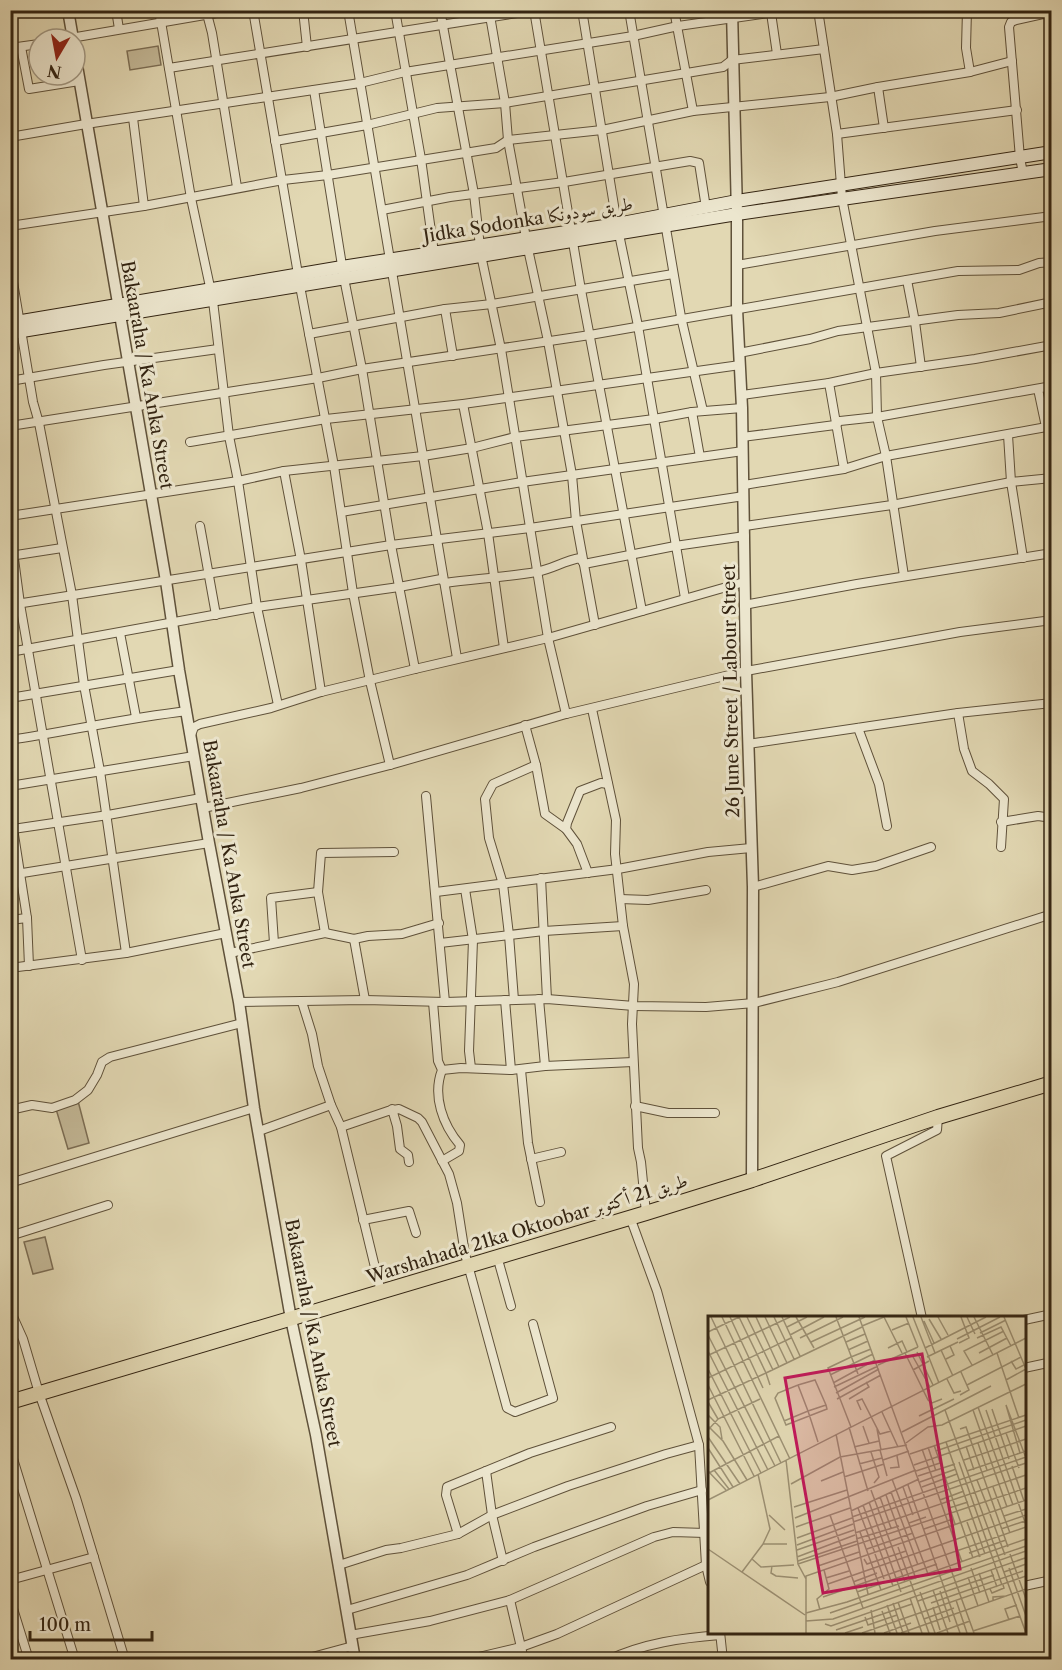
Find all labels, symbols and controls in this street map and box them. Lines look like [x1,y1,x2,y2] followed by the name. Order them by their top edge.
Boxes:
[27,27,87,87] north arrow
[46,61,63,83] text: N
[419,193,635,249] street label: Jidka Sodonka طريق سودونكا
[116,259,178,492] street label: Bakaaraha / Ka Anka Street
[718,563,744,818] street label: 26 June Street / Labour Street
[198,738,260,971] street label: Bakaaraha / Ka Anka Street
[362,1168,691,1290] street label: Warshahada 21ka Oktoobar طريق 21 أكتوبر
[280,1217,346,1449] street label: Bakaaraha / Ka Anka Street
[708,1316,1026,1634] inset map
[30,1604,152,1642] scale bar
[39,1614,91,1636] text: 100 m

